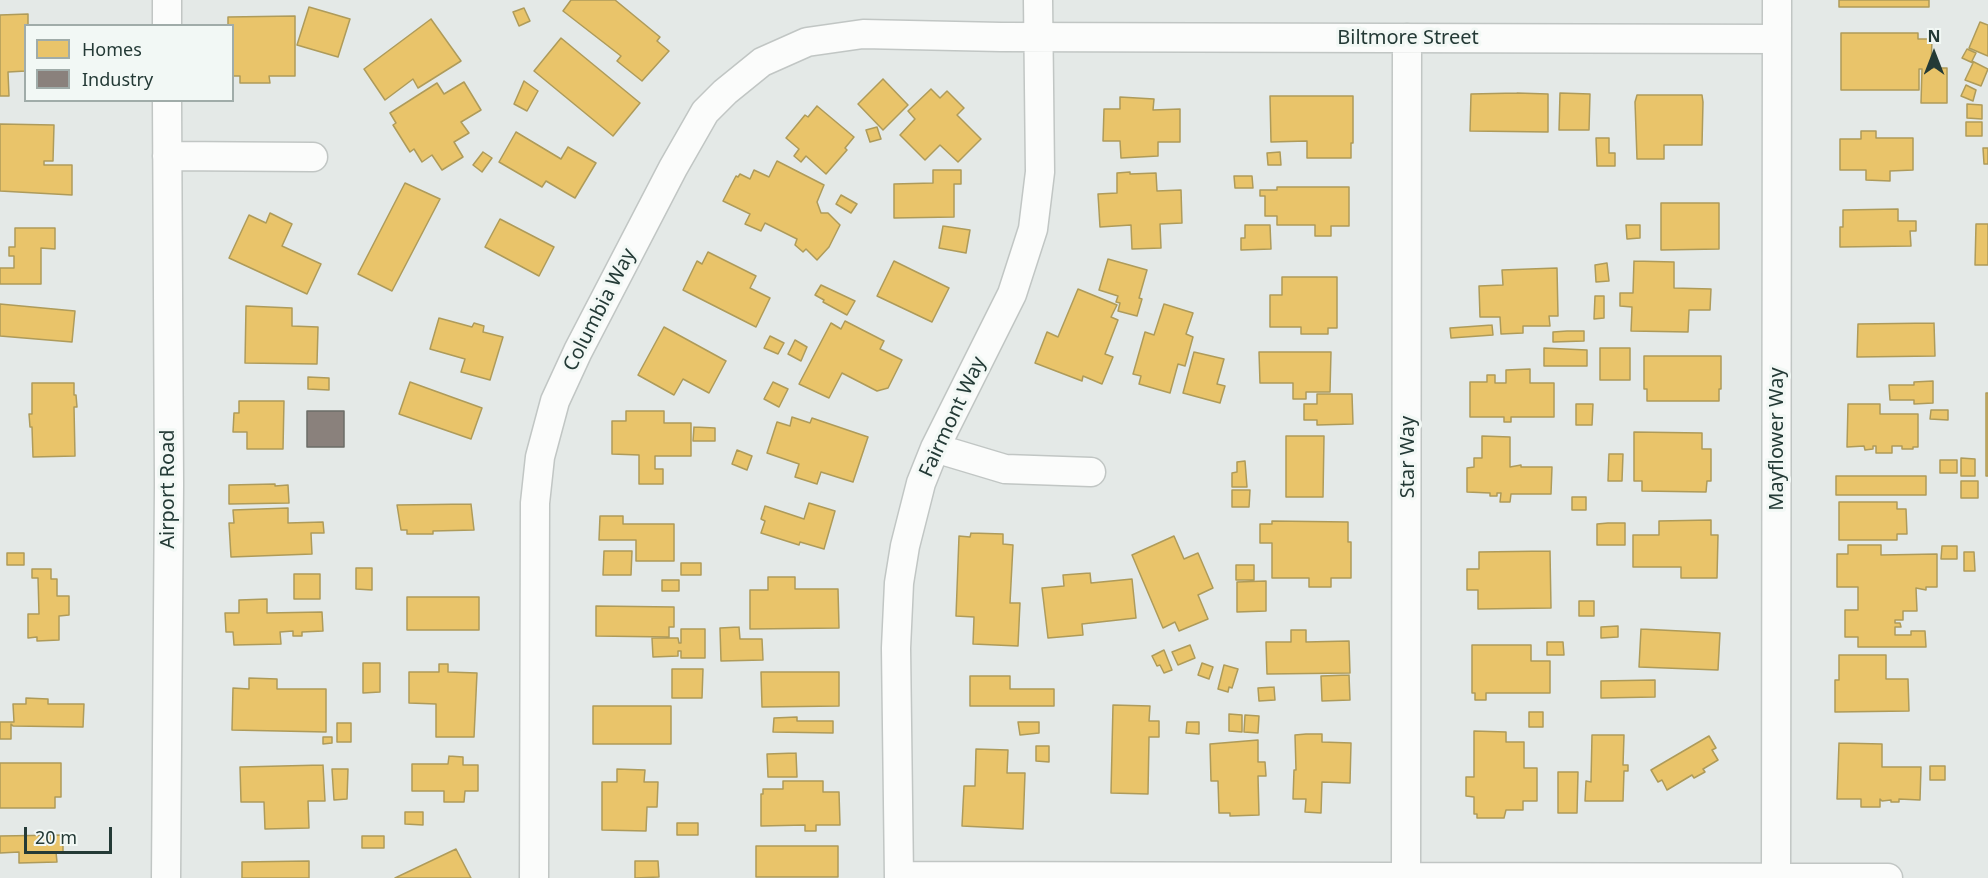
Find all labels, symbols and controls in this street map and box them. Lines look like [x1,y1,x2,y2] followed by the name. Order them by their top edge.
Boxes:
[24,24,234,102] legend
[1904,24,1964,84] north arrow
[1927,25,1941,47] text: N
[1337,26,1479,50] street label: Biltmore Street
[82,37,142,61] text: Homes
[82,67,153,91] text: Industry
[559,245,641,375] street label: Columbia Way
[915,353,991,481] street label: Fairmont Way
[1765,367,1789,511] street label: Mayflower Way
[1396,416,1420,498] street label: Star Way
[156,429,180,549] street label: Airport Road
[27,815,116,853] scale bar
[35,825,77,849] text: 20 m

